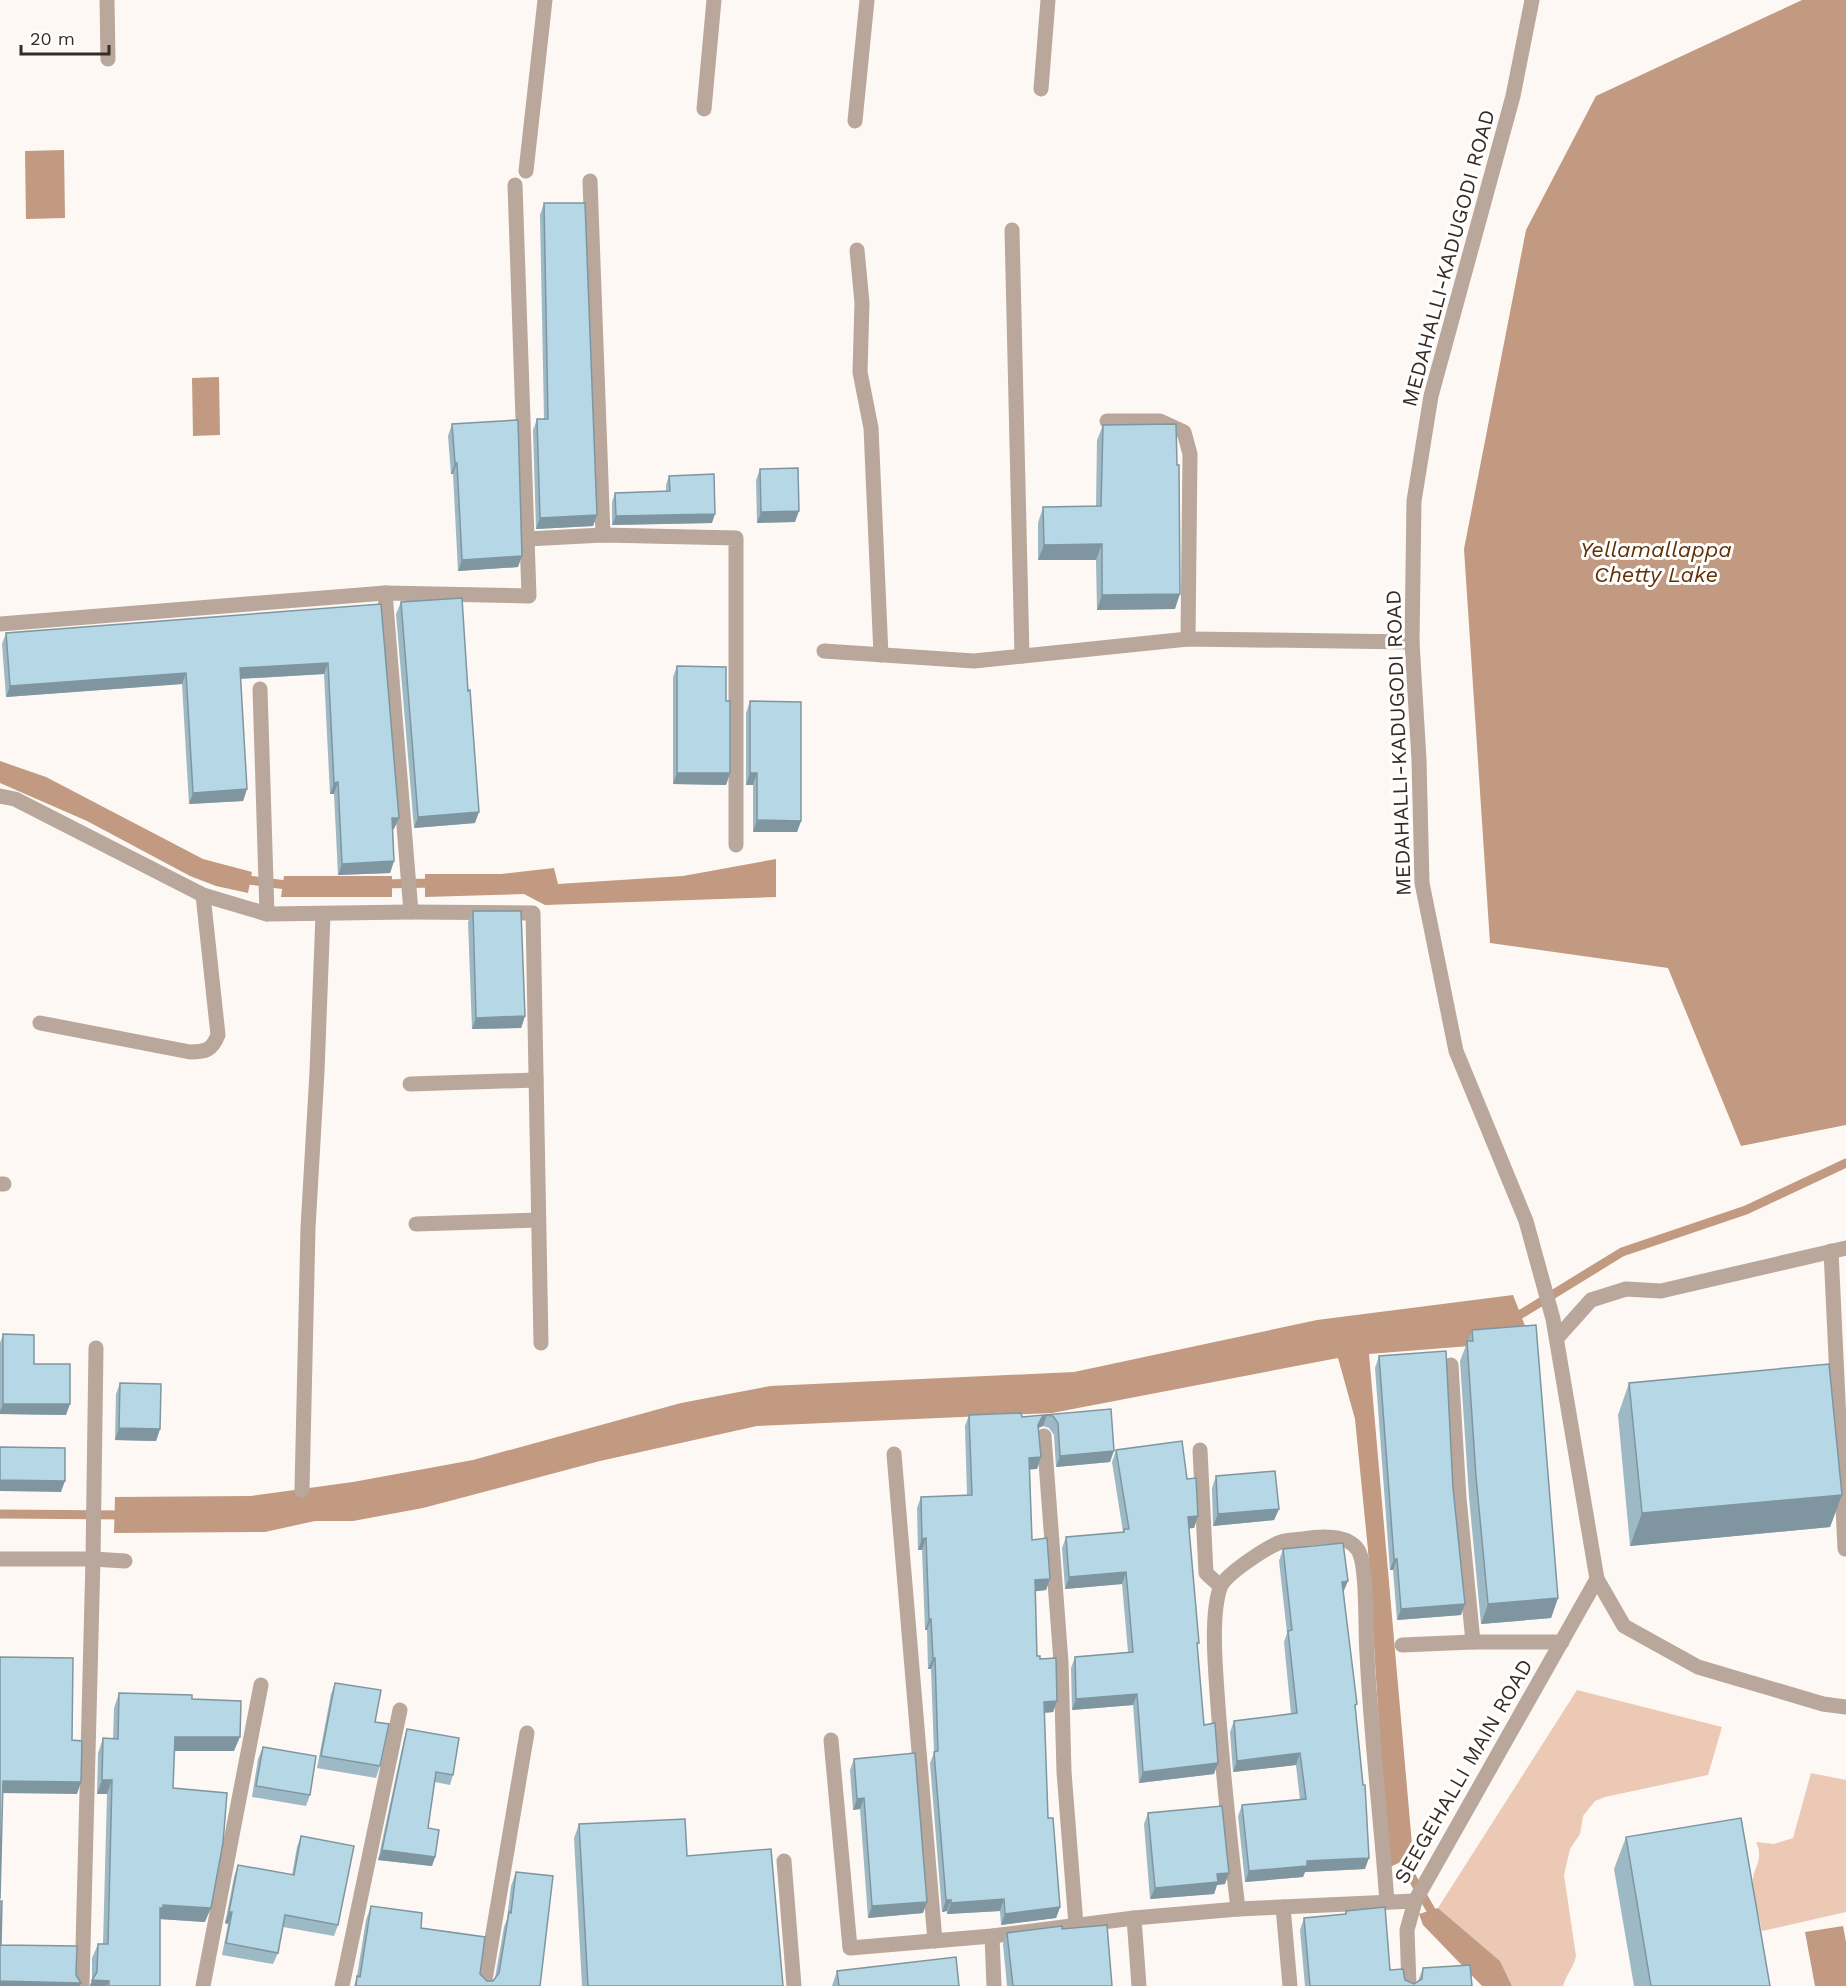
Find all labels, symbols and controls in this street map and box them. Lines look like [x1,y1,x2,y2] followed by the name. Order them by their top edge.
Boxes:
[21,18,110,56] scale bar
[30,28,75,49] text: 20 m
[1396,107,1500,409] street label: MEDAHALLI-KADUGODI ROAD
[1580,537,1732,587] water label: Yellamallappa Chetty Lake
[1380,589,1416,897] street label: MEDAHALLI-KADUGODI ROAD
[1388,1654,1538,1888] street label: SEEGEHALLI MAIN ROAD

